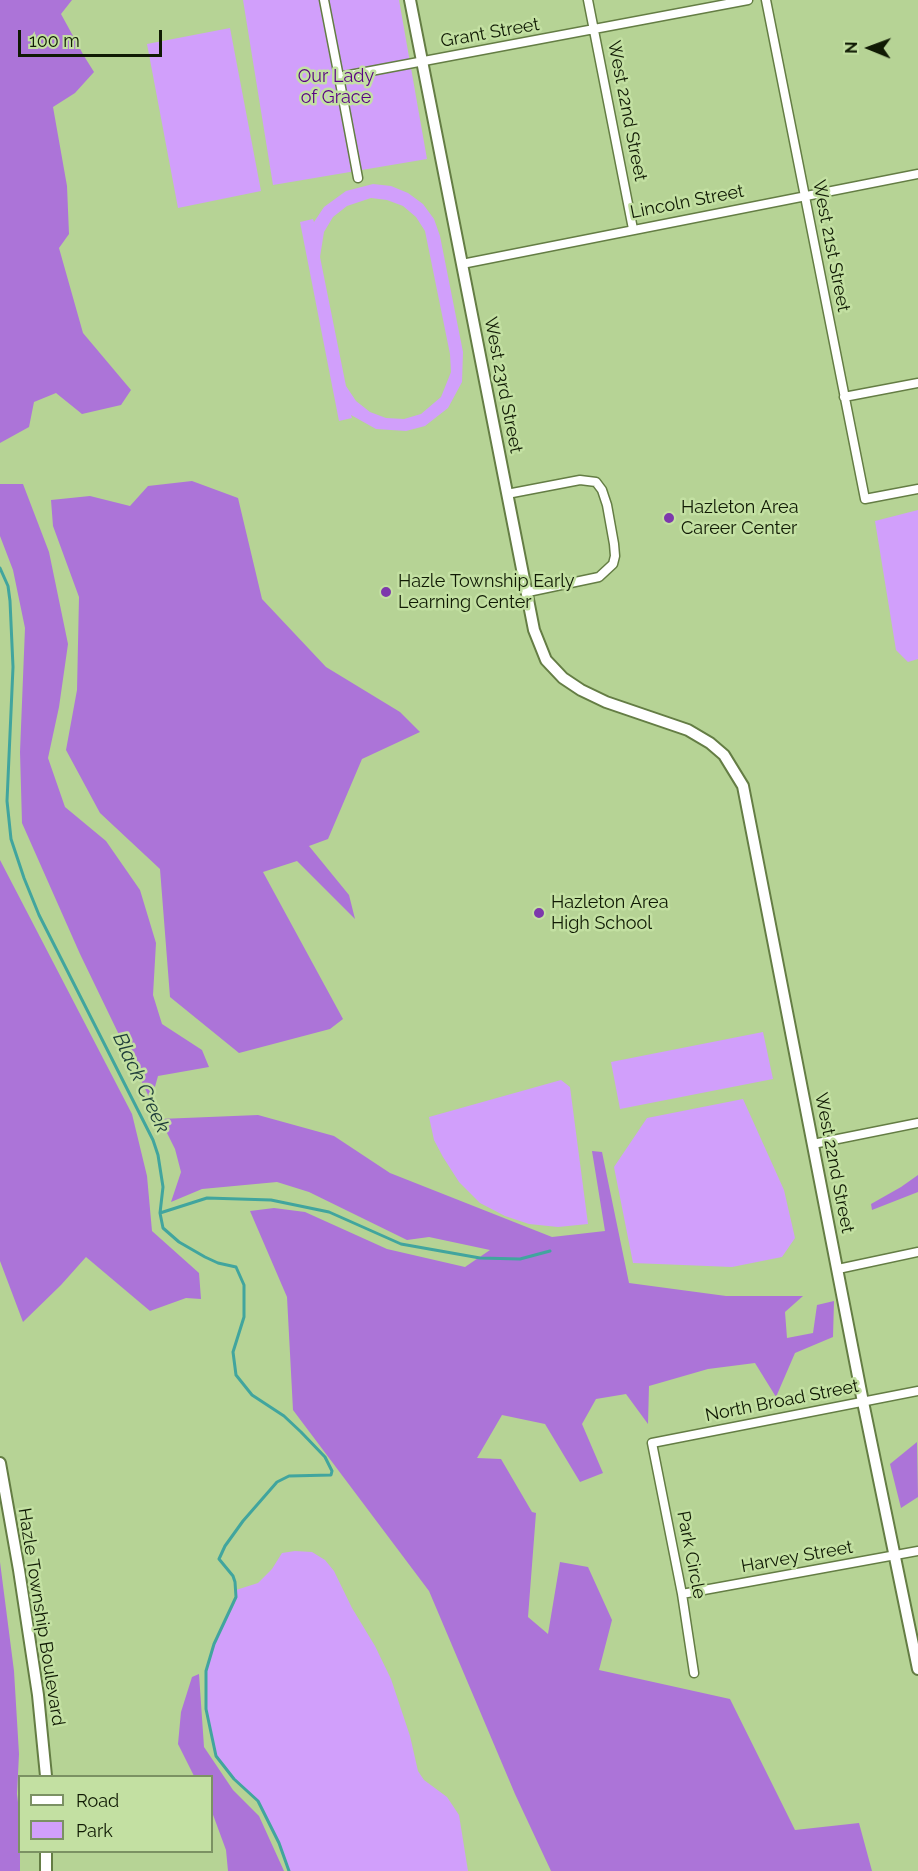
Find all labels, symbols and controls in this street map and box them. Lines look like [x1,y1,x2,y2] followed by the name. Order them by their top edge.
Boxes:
[439,14,541,52] street label: Grant Street
[21,18,165,56] scale bar
[840,18,900,78] north arrow
[29,30,80,51] text: 100 m
[603,39,651,183] street label: West 22nd Street
[842,41,861,54] text: N
[298,66,374,109] park label: Our Lady of Grace
[808,178,854,314] street label: West 21st Street
[628,180,746,224] street label: Lincoln Street
[479,315,527,455] street label: West 23rd Street
[681,497,798,540] place label: Hazleton Area Career Center
[662,511,676,525] marker: Hazleton Area Career Center
[398,571,575,614] place label: Hazle Township Early Learning Center
[379,585,393,599] marker: Hazle Township Early Learning Center
[551,892,668,934] place label: Hazleton Area High School
[532,906,546,920] marker: Hazleton Area High School
[107,1029,175,1137] water label: Black Creek
[810,1091,858,1235] street label: West 22nd Street
[703,1376,861,1426] street label: North Broad Street
[13,1507,69,1727] street label: Hazle Township Boulevard
[672,1509,710,1601] street label: Park Circle
[739,1537,855,1577] street label: Harvey Street
[18,1775,213,1853] legend
[76,1790,119,1811] text: Road
[76,1820,113,1841] text: Park

